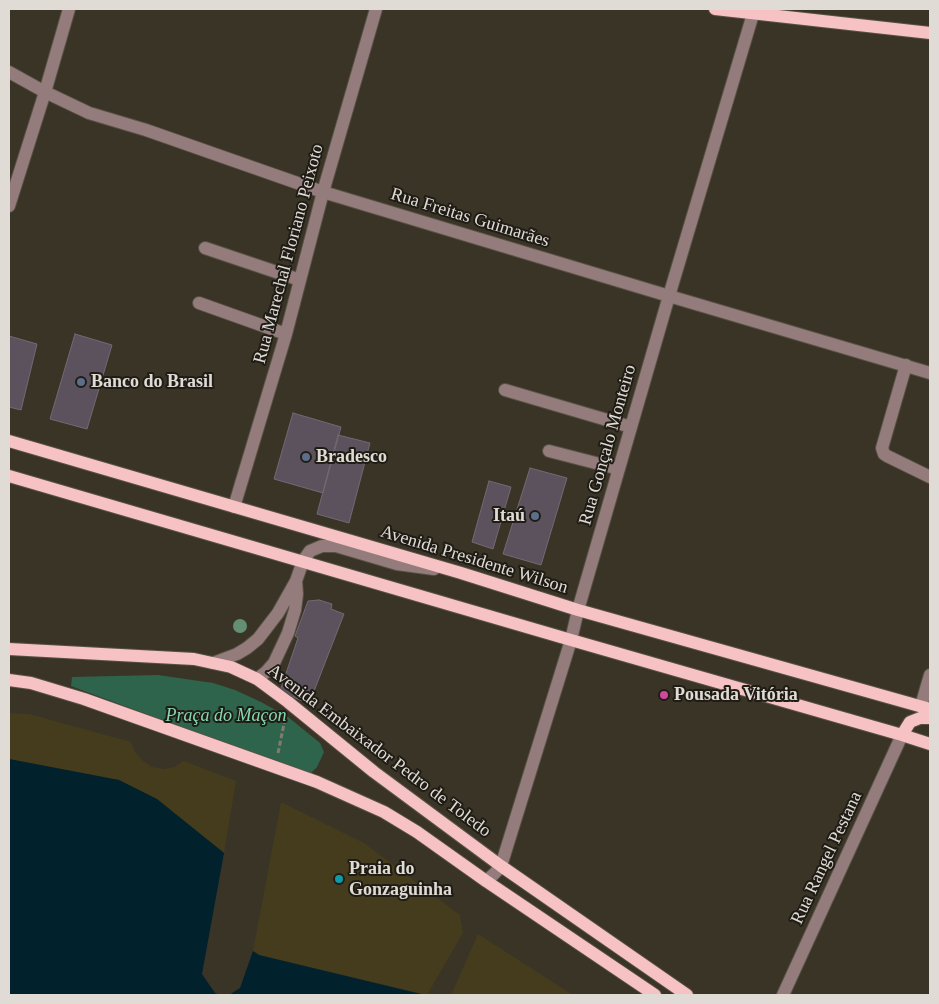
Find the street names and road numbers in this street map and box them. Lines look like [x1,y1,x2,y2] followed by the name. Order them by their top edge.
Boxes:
[249,142,329,366] street label: Rua Marechal Floriano Peixoto
[388,184,552,252] street label: Rua Freitas Guimarães
[575,362,641,528] street label: Rua Gonçalo Monteiro
[378,521,570,599] street label: Avenida Presidente Wilson
[263,660,495,842] street label: Avenida Embaixador Pedro de Toledo
[787,788,867,928] street label: Rua Rangel Pestana

